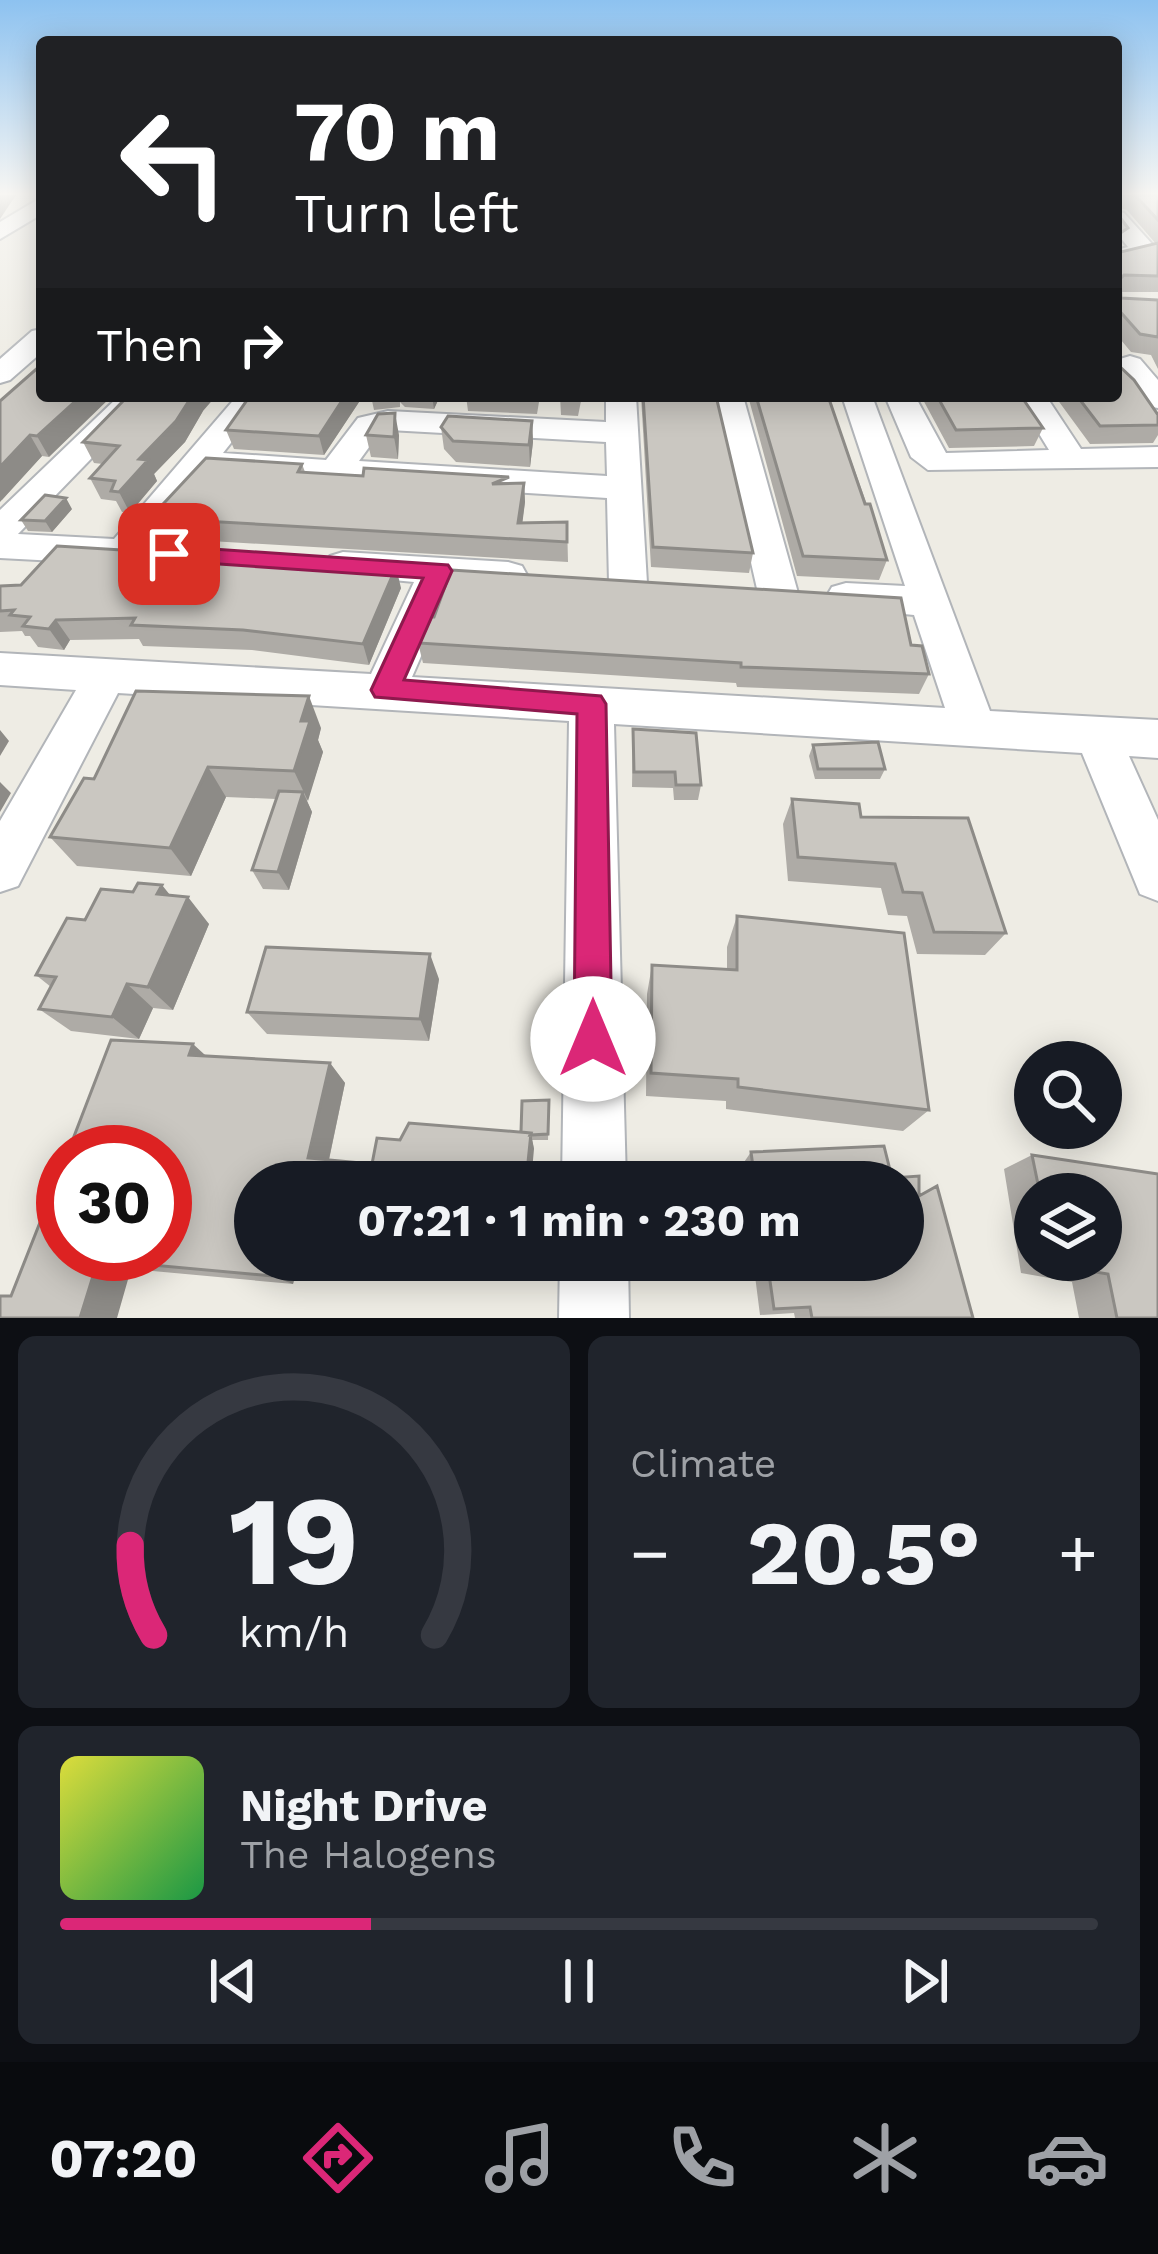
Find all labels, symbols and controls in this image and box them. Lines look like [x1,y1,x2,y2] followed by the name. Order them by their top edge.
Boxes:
[294,82,500,180] text: 70 m
[96,84,252,240] icon: left
[294,182,519,245] text: Turn left
[228,312,294,378] icon: right
[96,319,204,372] text: Then
[118,503,220,605] pin
[136,521,202,587] icon: arrive
[530,976,656,1102] position arrow
[1014,1041,1122,1281] map controls
[1014,1041,1122,1149] button: search
[36,1125,192,1281] speed limit sign: 30
[1014,1173,1122,1281] button: layers
[357,1194,801,1247] text: 07:21 · 1 min · 230 m
[630,1441,776,1486] text: Climate
[229,1468,359,1614] text: 19
[747,1500,981,1606] text: 20.5°
[630,1515,670,1592] text: −
[1058,1515,1098,1592] text: +
[239,1607,349,1657] text: km/h
[240,1779,488,1832] text: Night Drive
[240,1832,496,1877] text: The Halogens
[200,1948,266,2014] icon: previous
[546,1948,612,2014] icon: pause
[892,1948,958,2014] icon: next
[296,2116,380,2200] icon: directions
[478,2116,562,2200] icon: music
[660,2116,744,2200] icon: phone
[843,2116,927,2200] icon: climate
[1025,2116,1109,2200] icon: car
[49,2127,198,2190] text: 07:20

